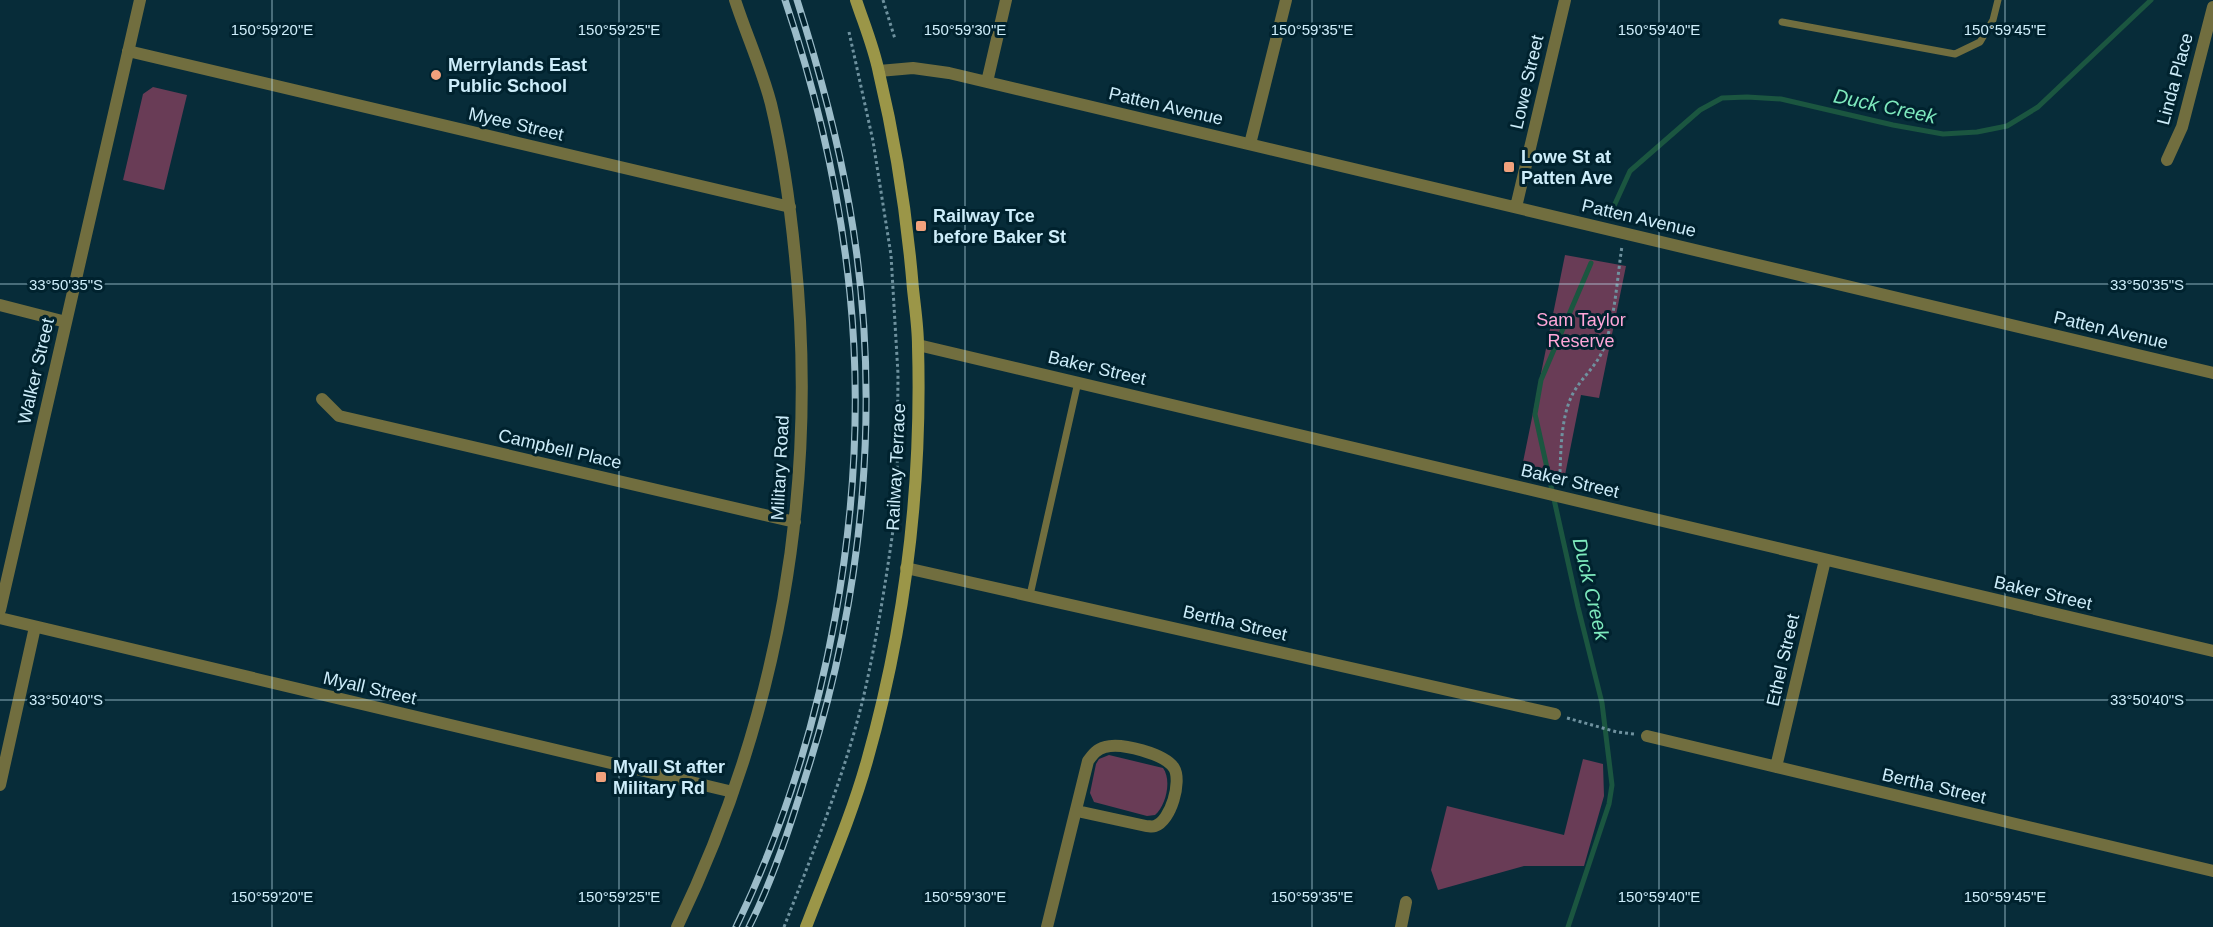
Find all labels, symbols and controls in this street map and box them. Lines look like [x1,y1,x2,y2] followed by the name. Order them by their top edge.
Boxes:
[231,21,313,38] text: 150°59'20"E
[578,21,660,38] text: 150°59'25"E
[924,21,1006,38] text: 150°59'30"E
[1271,21,1353,38] text: 150°59'35"E
[1618,21,1700,38] text: 150°59'40"E
[1964,21,2046,38] text: 150°59'45"E
[2153,31,2197,127] street label: Linda Place
[1506,33,1548,131] street label: Lowe Street
[448,55,587,96] place label: Merrylands East Public School
[429,68,443,82] marker: Merrylands East Public School
[1107,83,1225,129] street label: Patten Avenue
[1832,84,1939,128] water label: Duck Creek
[466,103,566,145] street label: Myee Street
[1521,147,1613,188] place label: Lowe St at Patten Ave
[1502,160,1516,174] marker: Lowe St at Patten Ave
[1580,195,1698,241] street label: Patten Avenue
[933,206,1066,247] place label: Railway Tce before Baker St
[914,219,928,233] marker: Railway Tce before Baker St
[29,276,103,293] text: 33°50'35"S
[2110,276,2184,293] text: 33°50'35"S
[2052,307,2170,353] street label: Patten Avenue
[1536,310,1626,351] park label: Sam Taylor Reserve
[14,316,58,426] street label: Walker Street
[1046,347,1148,389] street label: Baker Street
[883,403,909,531] street label: Railway Terrace
[767,415,793,521] street label: Military Road
[496,425,624,473] street label: Campbell Place
[1519,460,1621,502] street label: Baker Street
[1569,536,1614,643] water label: Duck Creek
[1992,572,2094,614] street label: Baker Street
[1181,601,1289,645] street label: Bertha Street
[1763,612,1803,708] street label: Ethel Street
[321,668,419,708] street label: Myall Street
[29,691,103,708] text: 33°50'40"S
[2110,691,2184,708] text: 33°50'40"S
[613,757,725,798] place label: Myall St after Military Rd
[1880,764,1988,808] street label: Bertha Street
[594,770,608,784] marker: Myall St after Military Rd
[231,888,313,905] text: 150°59'20"E
[578,888,660,905] text: 150°59'25"E
[924,888,1006,905] text: 150°59'30"E
[1271,888,1353,905] text: 150°59'35"E
[1618,888,1700,905] text: 150°59'40"E
[1964,888,2046,905] text: 150°59'45"E

